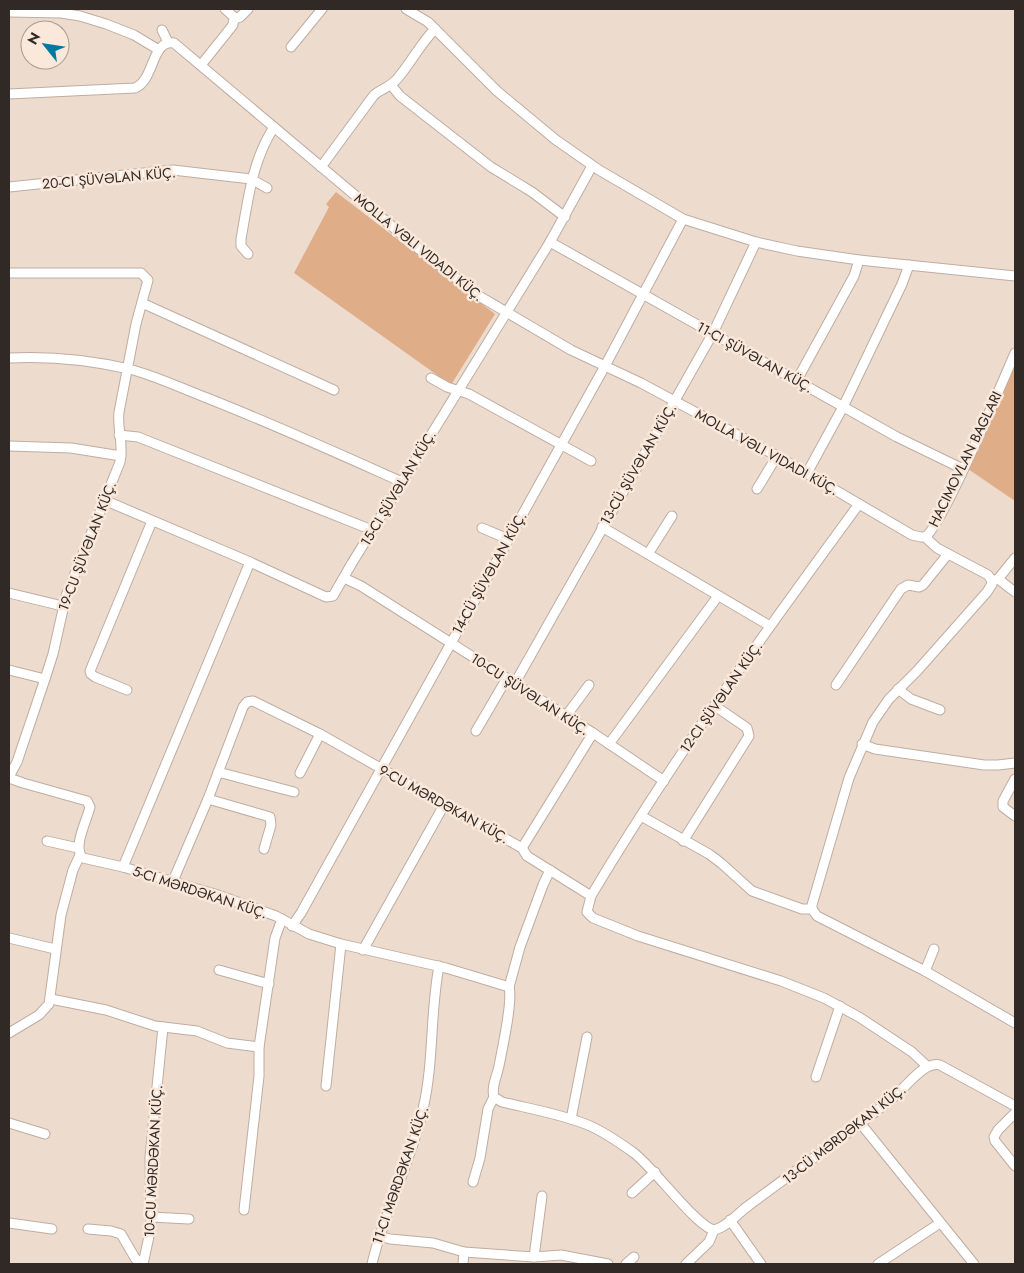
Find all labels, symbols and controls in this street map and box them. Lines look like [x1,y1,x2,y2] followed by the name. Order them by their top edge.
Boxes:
[20,20,70,70] north arrow
[22,29,45,48] text: N
[41,162,177,194] street label: 20-CI ŞÜVƏLAN KÜÇ.
[350,189,488,305] street label: MOLLA VƏLI VIDADI KÜÇ.
[693,317,817,397] street label: 11-CI ŞÜVƏLAN KÜÇ.
[923,388,1007,530] street label: HACIMOVLAN BAGLARI
[595,400,681,528] street label: 13-CÜ ŞÜVƏLAN KÜÇ.
[692,404,842,500] street label: MOLLA VƏLI VIDADI KÜÇ.
[355,426,441,550] street label: 15-CI ŞÜVƏLAN KÜÇ.
[53,478,121,614] street label: 19-CU ŞÜVƏLAN KÜÇ.
[447,508,531,638] street label: 14-CÜ ŞÜVƏLAN KÜÇ.
[675,637,767,757] street label: 12-CI ŞÜVƏLAN KÜÇ.
[467,648,593,740] street label: 10-CU ŞÜVƏLAN KÜÇ.
[375,760,513,848] street label: 9-CU MƏRDƏKAN KÜÇ.
[130,861,270,923] street label: 5-CI MƏRDƏKAN KÜÇ.
[778,1079,910,1189] street label: 13-CÜ MƏRDƏKAN KÜÇ.
[139,1084,167,1238] street label: 10-CU MƏRDƏKAN KÜÇ.
[367,1103,433,1247] street label: 11-CI MƏRDƏKAN KÜÇ.

